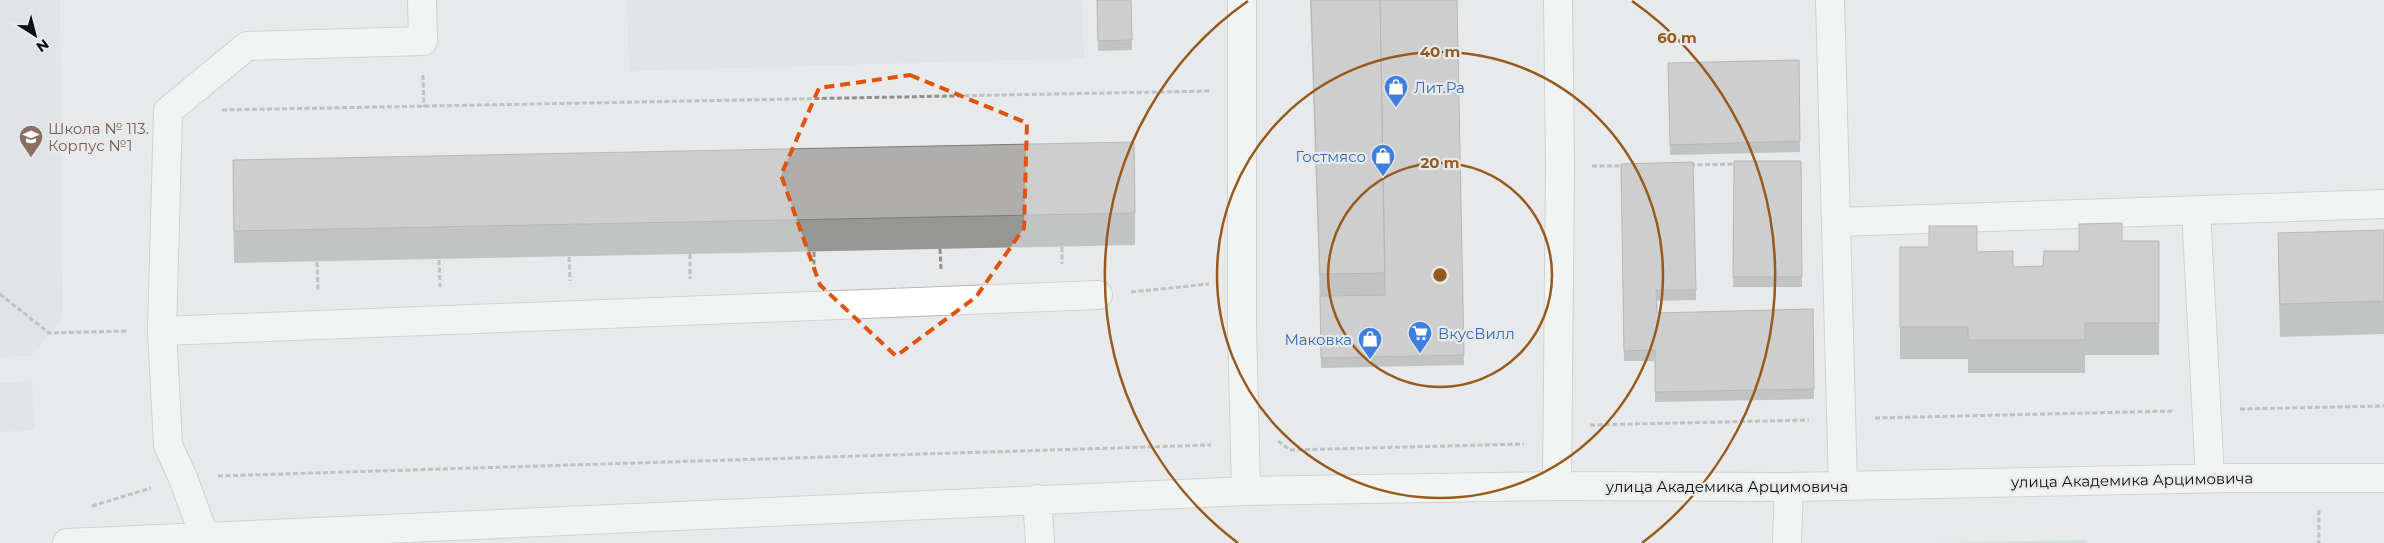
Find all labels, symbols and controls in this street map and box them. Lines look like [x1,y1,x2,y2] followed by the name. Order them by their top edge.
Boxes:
[10,10,60,60] north arrow
[1657,28,1697,47] text: 60 m
[33,35,53,56] text: N
[1420,42,1460,61] text: 40 m
[1383,74,1409,108] shop icon: Лит.Ра
[1414,78,1465,97] place label: Лит.Ра
[48,119,149,155] place label: Школа № 113. Корпус №1
[18,124,44,158] school or university icon: Школа № 113. Корпус №1
[1370,143,1396,177] shop icon: Гостмясо
[1295,147,1366,166] place label: Гостмясо
[1420,153,1460,172] text: 20 m
[1431,266,1449,284] centre of rings
[1407,320,1433,354] supermarket icon: ВкусВилл
[1438,324,1515,343] place label: ВкусВилл
[1357,326,1383,360] shop icon: Маковка
[1284,330,1352,349] place label: Маковка
[2010,468,2253,492] street label: улица Академика Арцимовича
[1605,477,1848,496] street label: улица Академика Арцимовича

